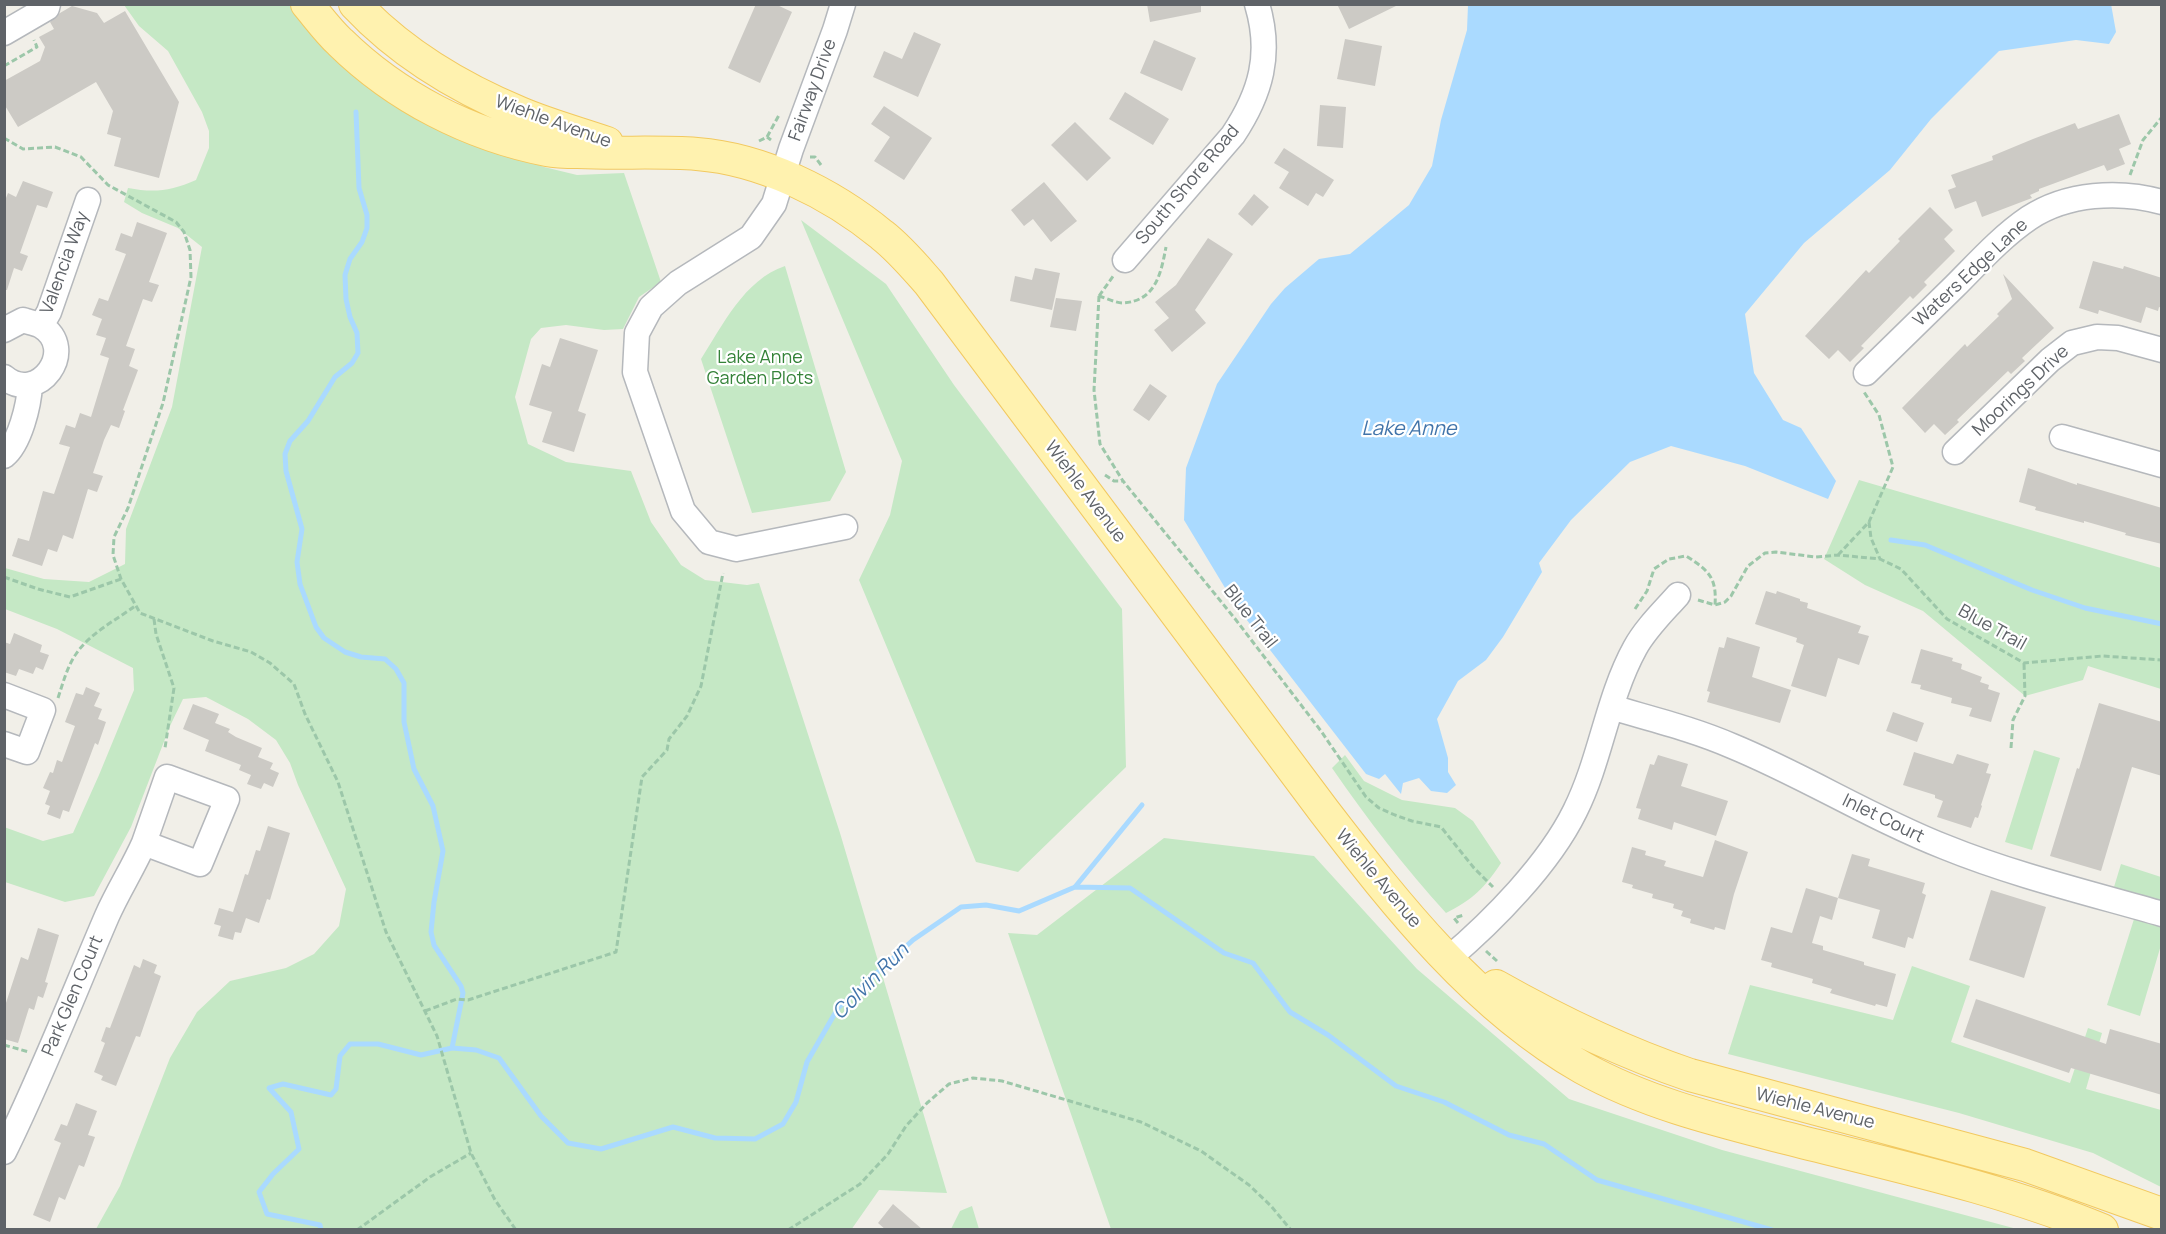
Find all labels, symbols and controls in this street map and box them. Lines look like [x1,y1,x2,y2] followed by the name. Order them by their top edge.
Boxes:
[785,36,841,144] street label: Fairway Drive
[492,91,614,153] street label: Wiehle Avenue
[1132,121,1244,249] street label: South Shore Road
[36,209,94,317] street label: Valencia Way
[1909,214,2033,332] street label: Waters Edge Lane
[1968,341,2074,441] street label: Moorings Drive
[707,347,813,389] park label: Lake Anne Garden Plots
[1362,417,1456,441] water label: Lake Anne
[1040,437,1130,547] street label: Wiehle Avenue
[1219,581,1281,653] street label: Blue Trail
[1954,601,2030,655] street label: Blue Trail
[1839,790,1927,848] street label: Inlet Court
[1331,825,1425,933] street label: Wiehle Avenue
[38,932,108,1060] street label: Park Glen Court
[828,939,914,1025] water label: Colvin Run
[1753,1084,1877,1134] street label: Wiehle Avenue

